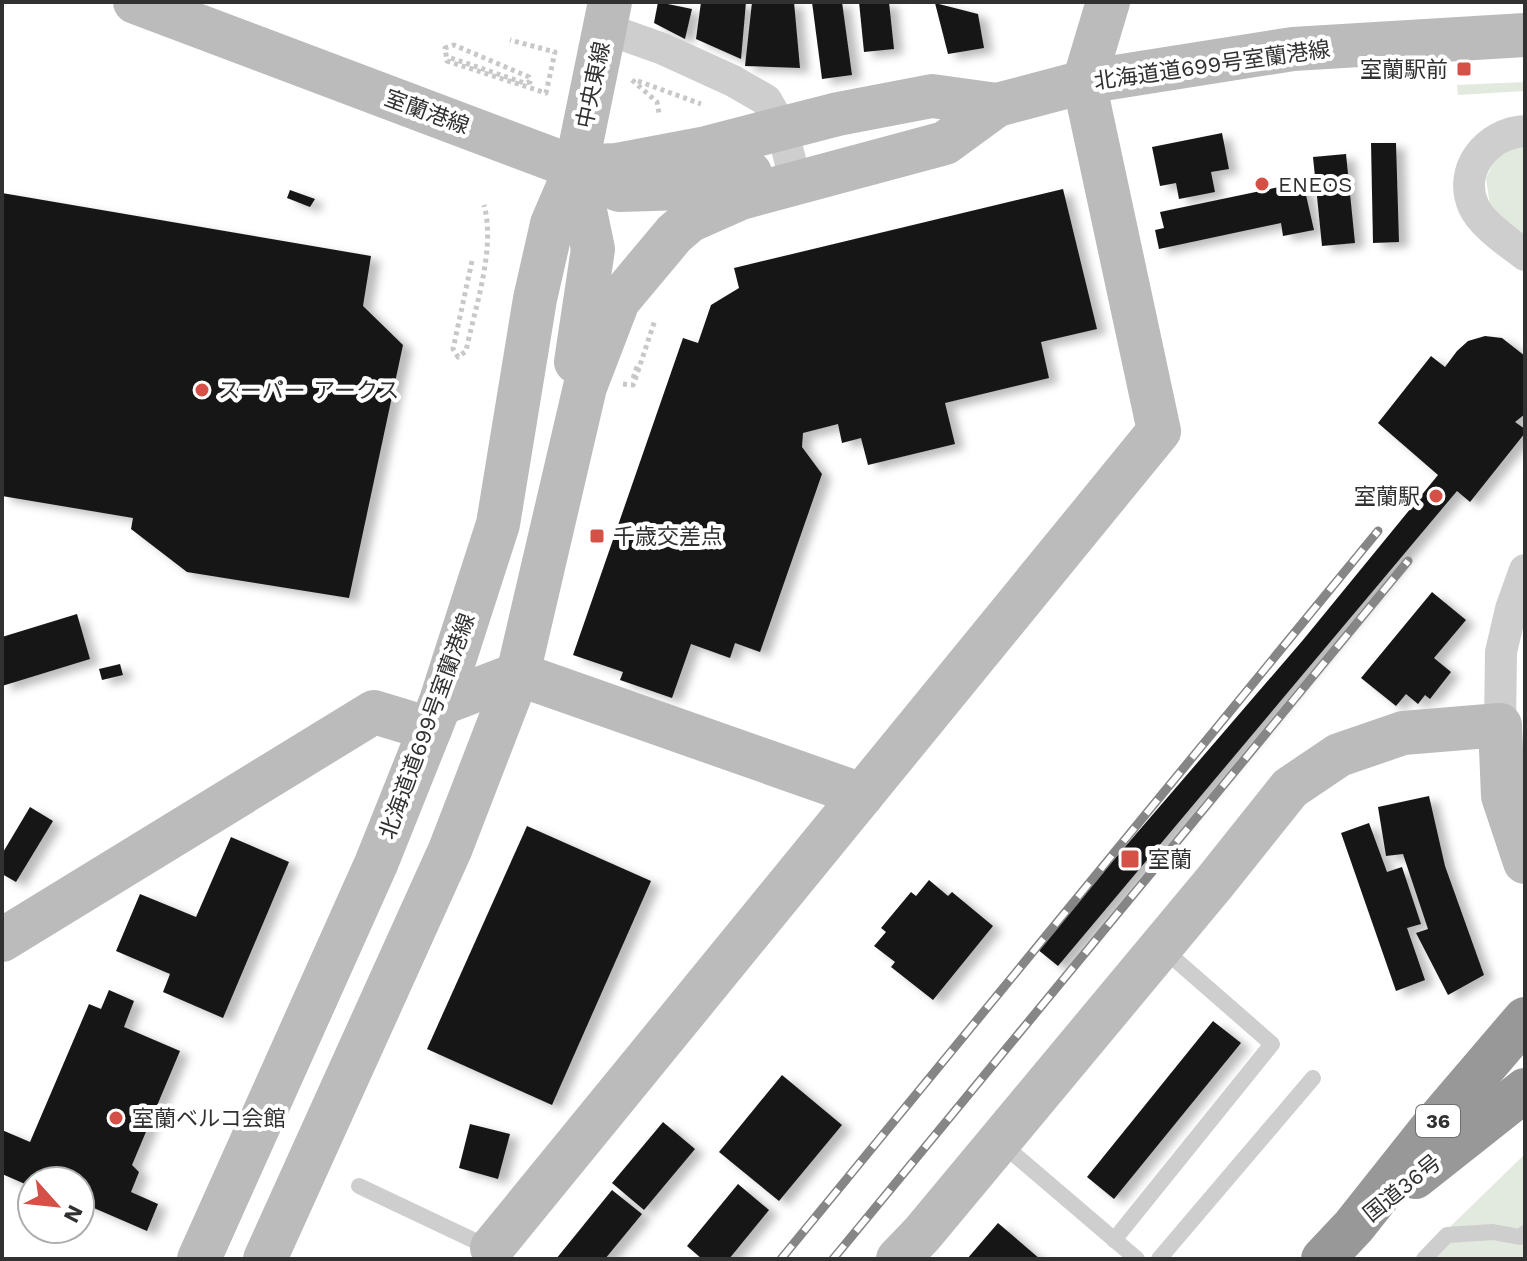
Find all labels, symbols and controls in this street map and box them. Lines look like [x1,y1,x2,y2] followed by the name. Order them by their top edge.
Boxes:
[1092,36,1332,94] street label: 北海道道699号室蘭港線
[572,39,614,131] street label: 中央東線
[1360,57,1448,82] place label: 室蘭駅前
[1455,60,1473,78] marker: 室蘭駅前
[381,85,473,139] street label: 室蘭港線
[1278,172,1352,197] place label: ENEOS
[1253,175,1271,193] marker: ENEOS
[218,378,399,403] place label: スーパー アークス
[193,381,211,399] marker: スーパー アークス
[1354,484,1420,509] place label: 室蘭駅
[1427,487,1445,505] marker: 室蘭駅
[613,524,723,549] place label: 千歳交差点
[588,527,606,545] marker: 千歳交差点
[374,610,480,842] street label: 北海道道699号室蘭港線
[1148,847,1192,872] place label: 室蘭
[1119,848,1141,870] marker: 室蘭
[1416,1105,1460,1137] road number: 36
[132,1106,286,1131] place label: 室蘭ベルコ会館
[107,1109,125,1127] marker: 室蘭ベルコ会館
[1358,1149,1446,1227] street label: 国道36号
[16,1165,96,1245] north arrow
[59,1201,88,1227] text: N

